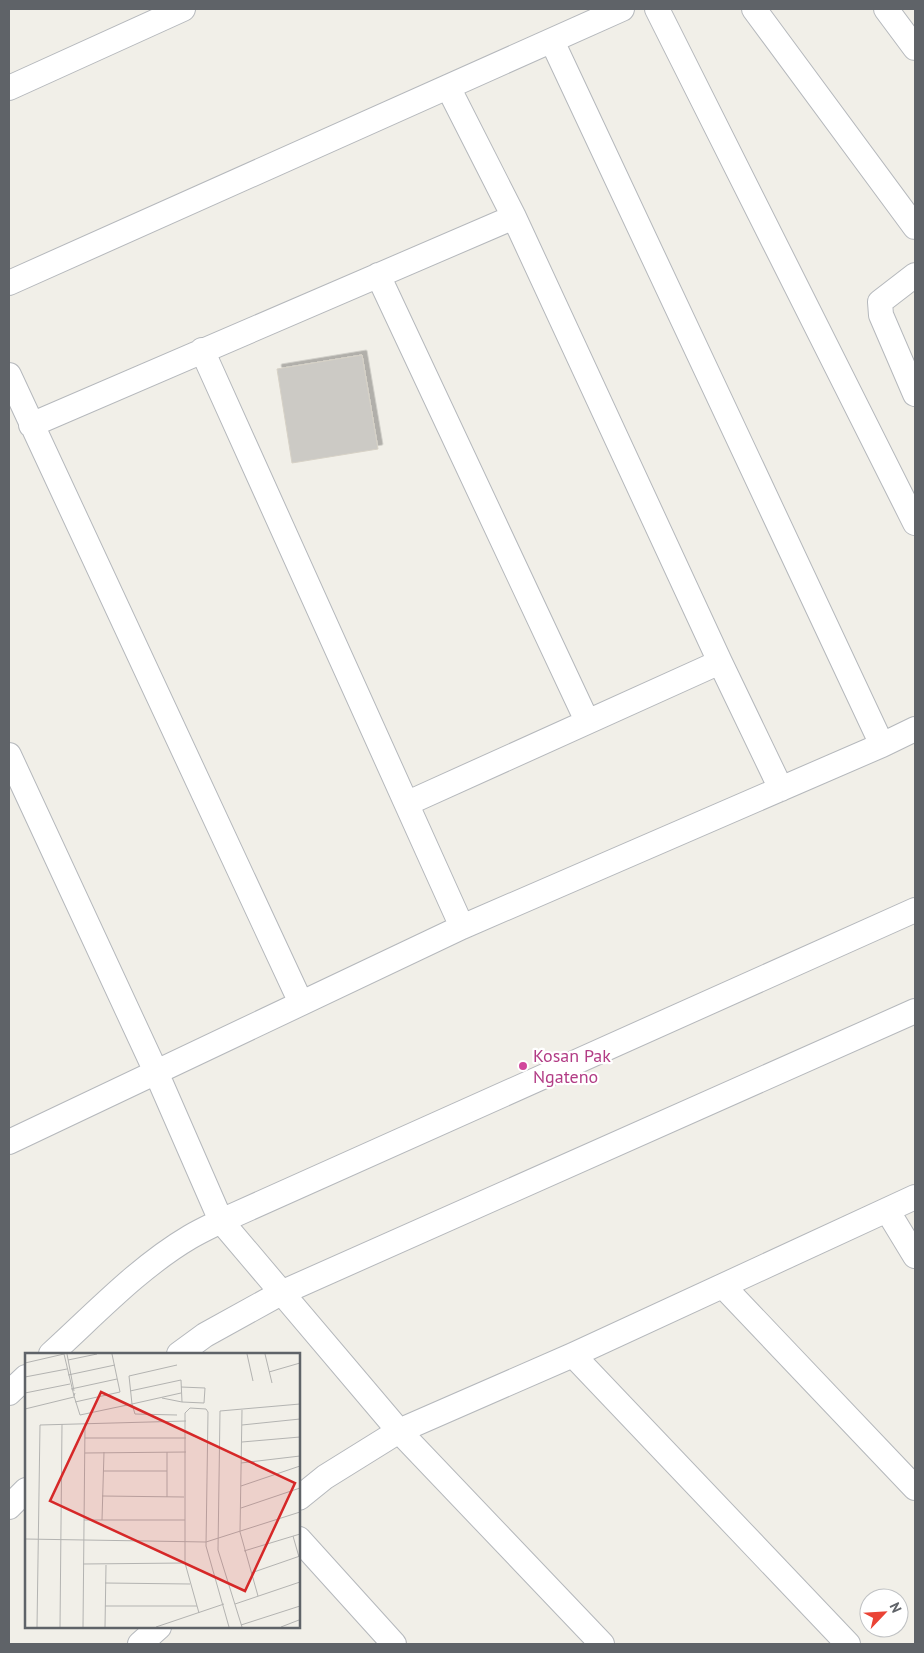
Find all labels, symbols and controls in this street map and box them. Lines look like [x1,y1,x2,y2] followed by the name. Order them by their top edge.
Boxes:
[533,1044,611,1088] place label: Kosan Pak Ngateno
[517,1060,529,1072] marker: Kosan Pak Ngateno
[25,1353,300,1628] inset map
[859,1588,909,1638] north arrow
[886,1600,906,1615] text: N

